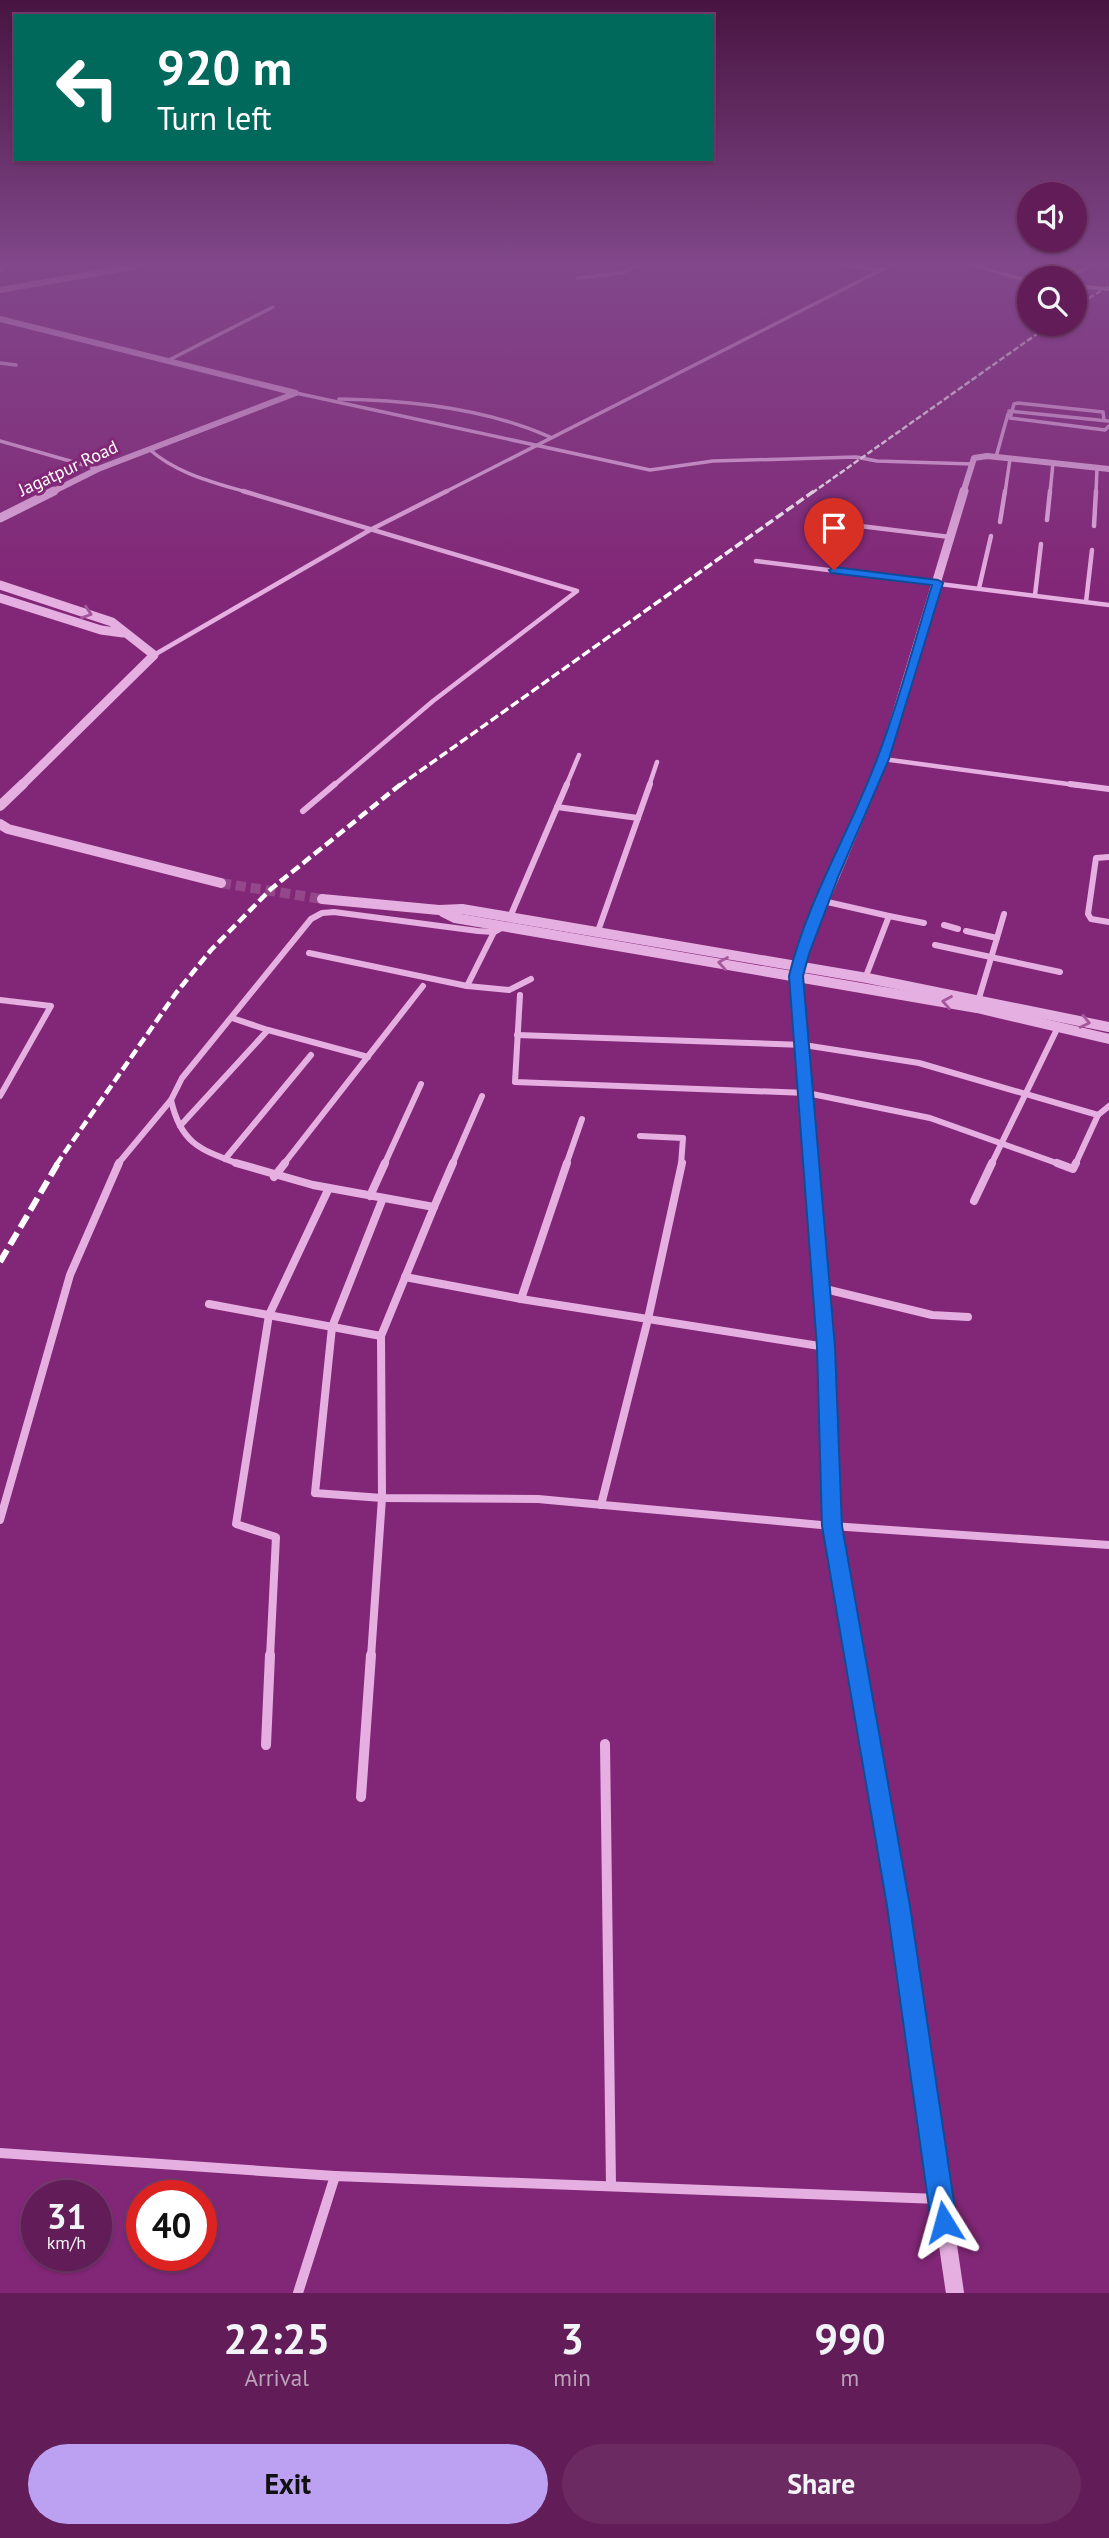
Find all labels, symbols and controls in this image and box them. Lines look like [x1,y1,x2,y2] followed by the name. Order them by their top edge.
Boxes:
[157,35,292,99] text: 920 m
[42,42,133,133] icon: left
[157,97,272,139] text: Turn left
[1017,182,1087,336] map controls
[1017,182,1087,252] button: sound
[1017,266,1087,336] button: search
[14,435,122,502] street label: Jagatpur Road
[804,498,864,570] pin
[815,509,853,547] icon: arrive
[80,605,92,620] one-way arrow
[717,956,729,971] one-way arrow
[941,995,953,1010] one-way arrow
[1079,1014,1091,1028] one-way arrow
[126,2180,217,2271] speed limit sign: 40
[907,2185,981,2259] position arrow
[47,2193,86,2239] text: 31
[47,2231,86,2254] text: km/h
[223,2311,330,2366] text: 22:25
[560,2311,584,2366] text: 3
[814,2311,886,2366] text: 990
[244,2363,309,2392] text: Arrival
[553,2363,591,2392] text: min
[841,2363,859,2392] text: m
[28,2444,548,2524] button: Exit
[562,2444,1081,2524] button: Share

